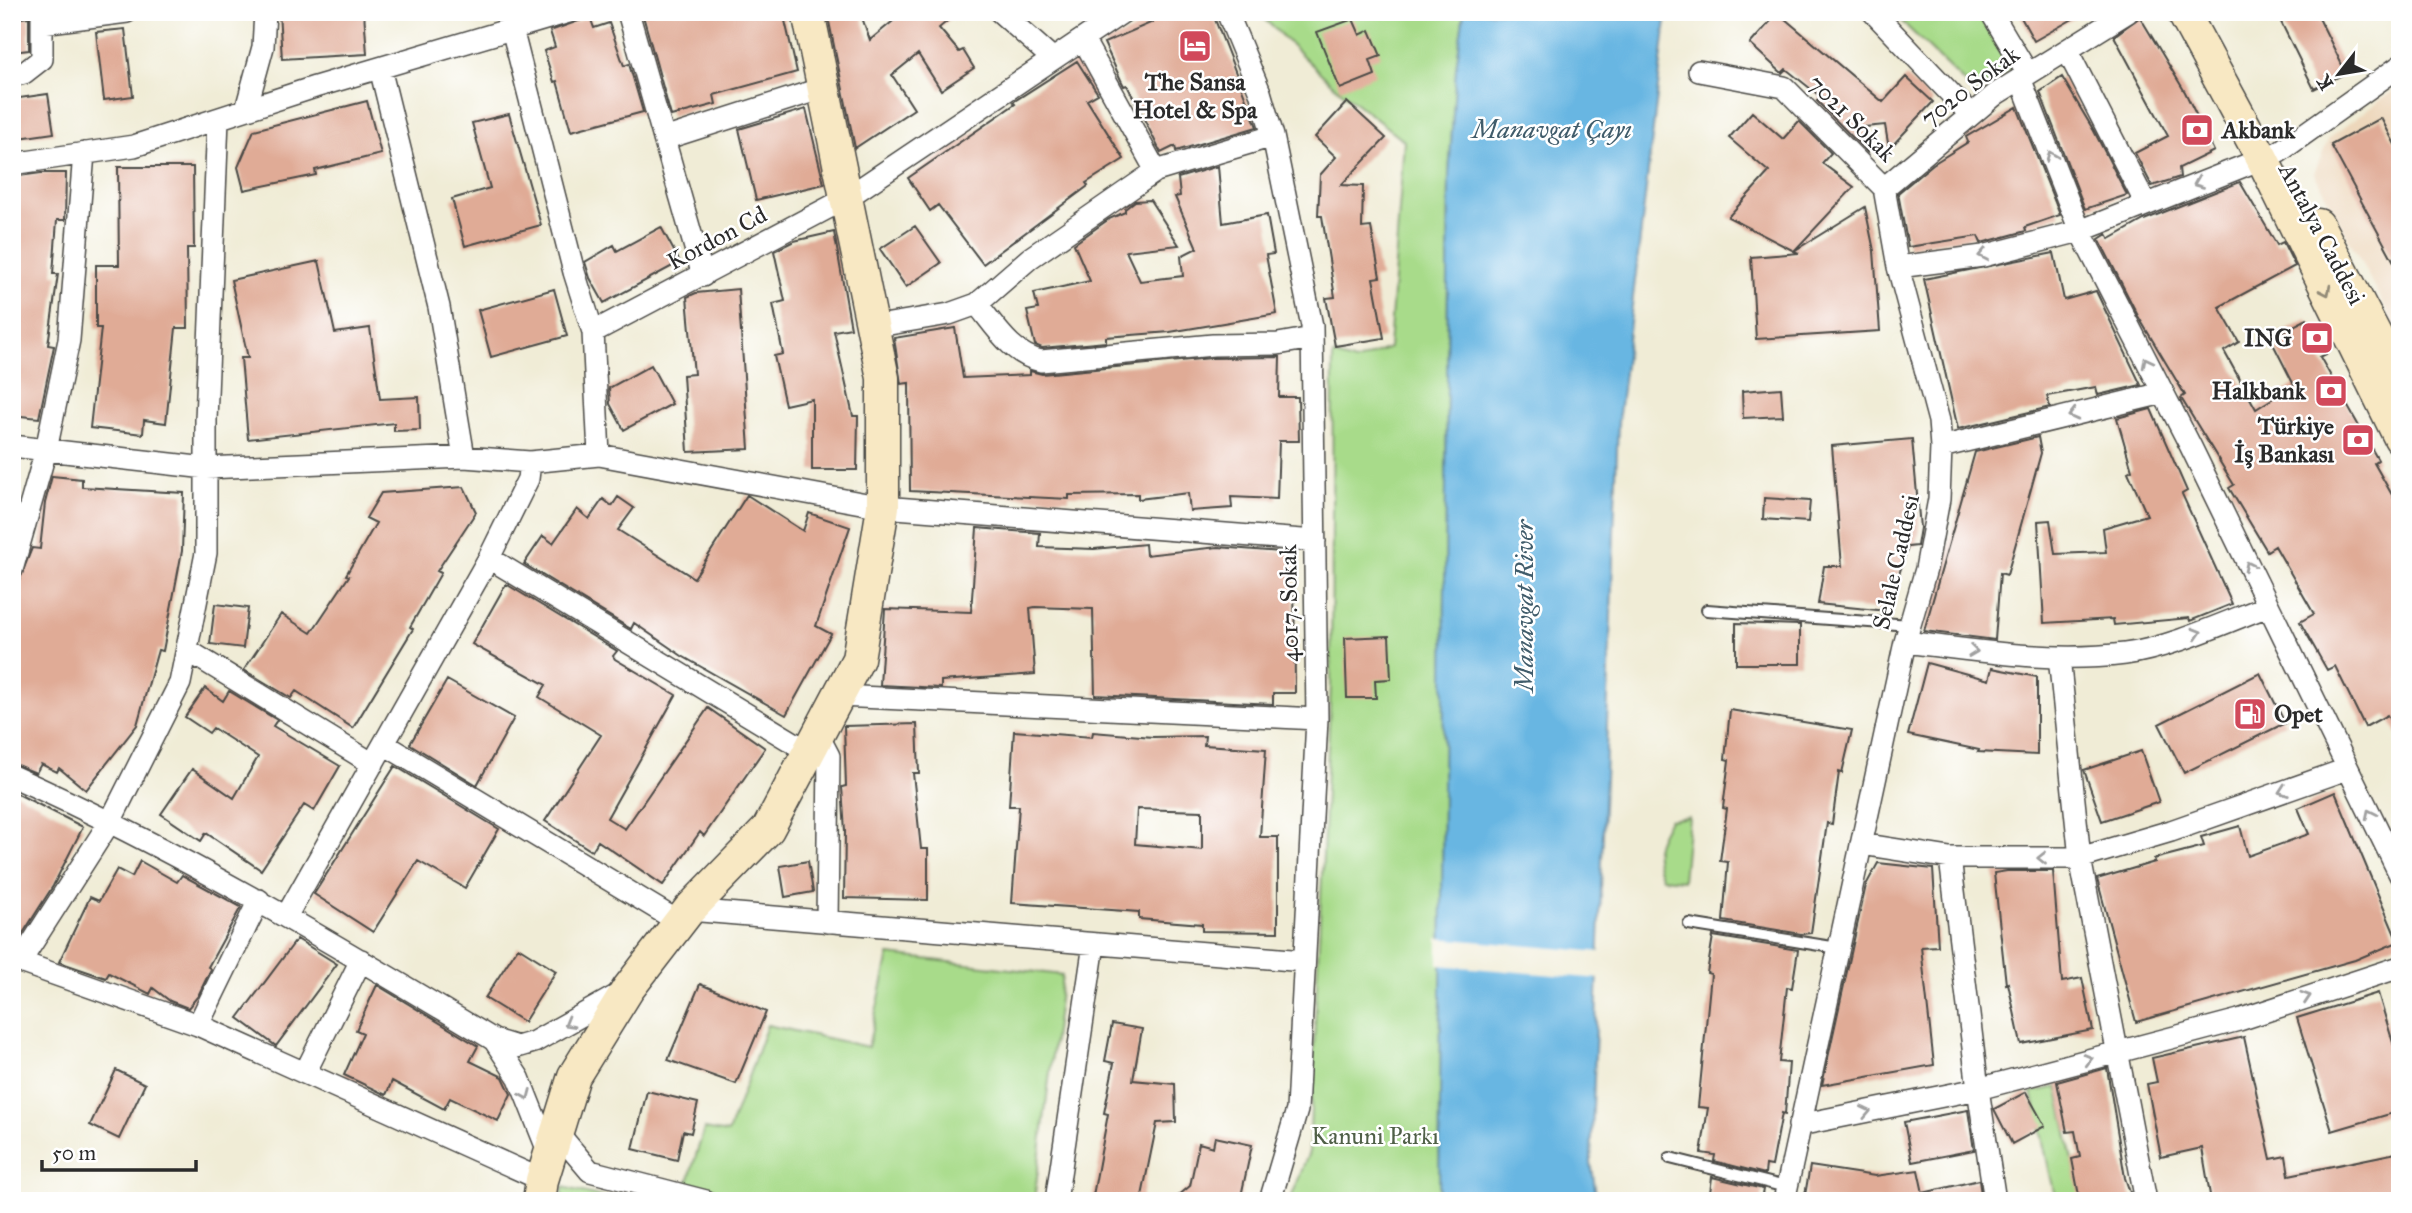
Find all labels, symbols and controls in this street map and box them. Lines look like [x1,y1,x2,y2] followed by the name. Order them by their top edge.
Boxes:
[1176,27,1214,65] hotel icon: The Sansa Hotel & Spa
[2304,38,2374,108] north arrow
[1915,39,2026,133] street label: 7020 Sokak
[1133,67,1258,125] place label: The Sansa Hotel & Spa
[1802,68,1903,169] street label: 7021 Sokak
[2311,69,2338,94] text: K
[2178,111,2216,149] bank icon: Akbank
[1469,113,1632,145] water label: Manavgat Çayı
[2220,115,2296,145] place label: Akbank
[2045,151,2059,163] one-way arrow
[2272,157,2372,310] street label: Antalya Caddesi
[2193,175,2205,189] one-way arrow
[662,199,772,277] street label: Kordon Cd
[1977,247,1989,262] one-way arrow
[2318,284,2332,296] one-way arrow
[2298,319,2336,357] bank icon: ING
[2244,323,2292,353] place label: ING
[2142,357,2156,369] one-way arrow
[2312,372,2350,410] bank icon: Halkbank
[2212,376,2307,406] place label: Halkbank
[2067,407,2079,421] one-way arrow
[2234,411,2334,469] place label: Türkiye İş Bankası
[2339,421,2377,459] bank icon: Türkiye İş Bankası
[1866,491,1926,633] street label: Selale Caddesi
[1508,519,1540,695] water label: Manavgat River
[1273,543,1305,662] street label: 4017. Sokak
[2243,561,2257,573] one-way arrow
[2190,626,2202,641] one-way arrow
[1967,643,1979,658] one-way arrow
[2231,695,2269,733] fuel station icon: Opet
[2274,699,2323,729] place label: Opet
[2277,783,2290,797] one-way arrow
[2364,809,2378,821] one-way arrow
[2036,850,2046,866] one-way arrow
[2300,991,2312,1006] one-way arrow
[564,1015,577,1028] one-way arrow
[2082,1053,2094,1068] one-way arrow
[518,1088,532,1101] one-way arrow
[1860,1105,1872,1120] one-way arrow
[1311,1121,1439,1151] park label: Kanuni Parkı
[42,1129,196,1173] scale bar
[52,1140,97,1166] text: 50 m

